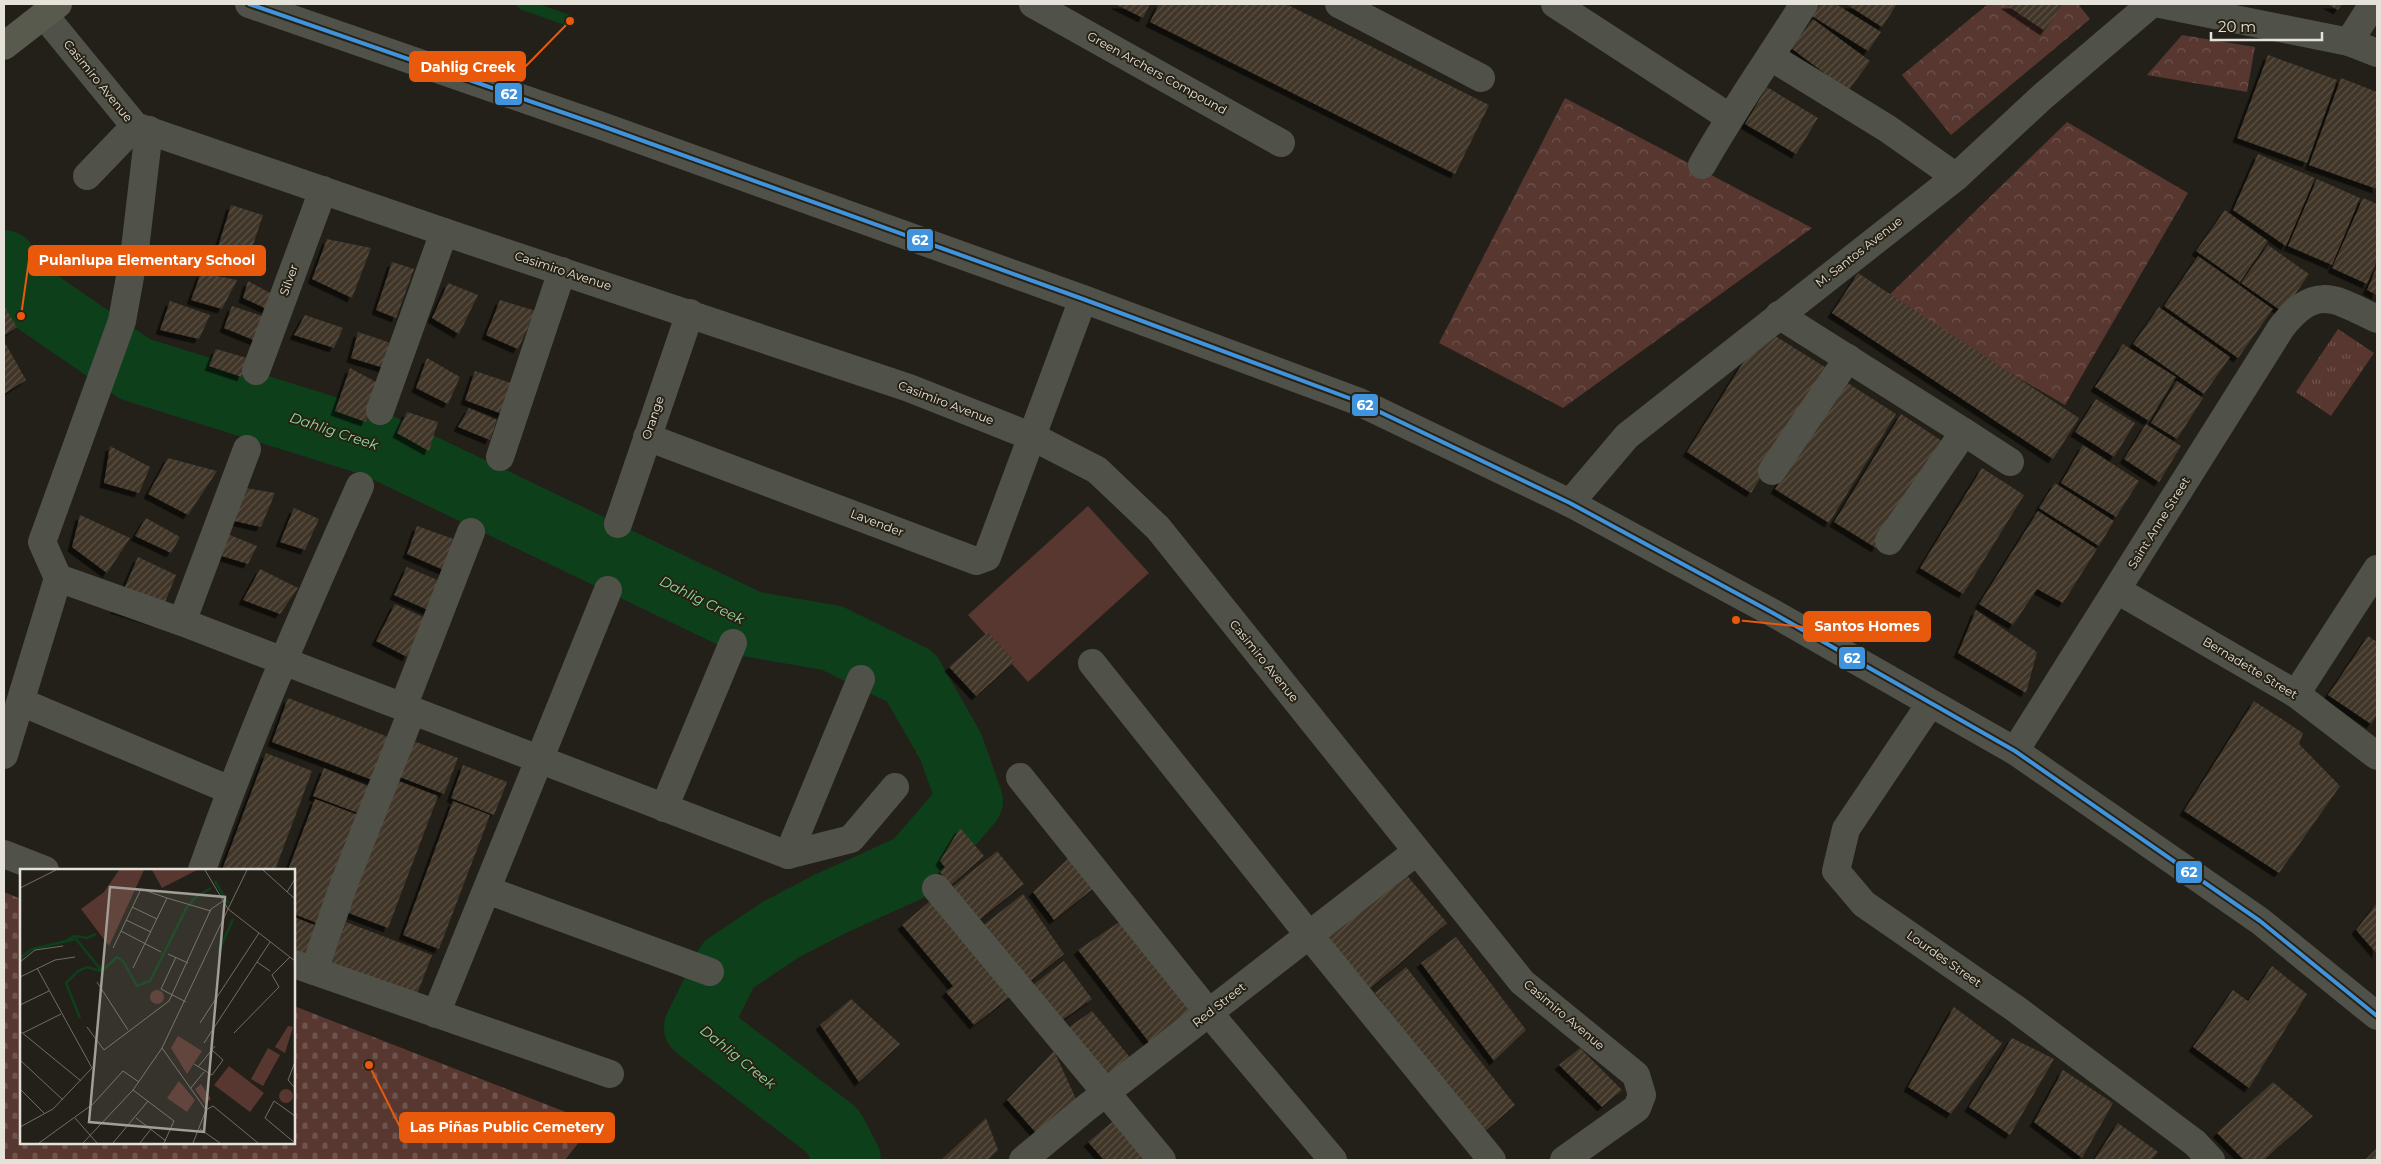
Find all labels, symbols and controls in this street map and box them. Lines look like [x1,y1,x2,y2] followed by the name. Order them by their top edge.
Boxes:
[2211,10,2322,42] scale bar
[2218,17,2256,36] text: 20 m
[1085,28,1230,117] street label: Green Archers Compound
[61,37,136,125] street label: Casimiro Avenue
[410,52,525,81] callout: Dahlig Creek
[421,58,516,76] text: Dahlig Creek
[494,82,523,106] line badge: 62
[500,85,518,103] text: 62
[1812,213,1905,290] street label: M. Santos Avenue
[906,228,934,252] line badge: 62
[911,231,929,249] text: 62
[29,246,265,275] callout: Pulanlupa Elementary School
[513,248,614,293] street label: Casimiro Avenue
[39,251,255,269] text: Pulanlupa Elementary School
[276,262,301,298] street label: Silver
[896,377,996,428] street label: Casimiro Avenue
[1351,393,1379,417] line badge: 62
[638,394,667,442] street label: Orange
[1356,396,1374,414] text: 62
[287,408,381,454] water label: Dahlig Creek
[2124,474,2193,571] street label: Saint Anne Street
[848,506,906,540] street label: Lavender
[657,572,748,629] water label: Dahlig Creek
[1804,612,1930,641] callout: Santos Homes
[1227,617,1302,705] street label: Casimiro Avenue
[1814,617,1920,635] text: Santos Homes
[2200,633,2300,702] street label: Bernadette Street
[1838,646,1866,670] line badge: 62
[1843,649,1861,667] text: 62
[2175,860,2203,884] line badge: 62
[2180,863,2198,881] text: 62
[20,869,295,1144] inset map
[1904,927,1985,990] street label: Lourdes Street
[1521,976,1608,1053] street label: Casimiro Avenue
[1189,979,1248,1030] street label: Red Street
[697,1021,780,1093] water label: Dahlig Creek
[400,1113,614,1142] callout: Las Piñas Public Cemetery
[410,1118,605,1136] text: Las Piñas Public Cemetery

